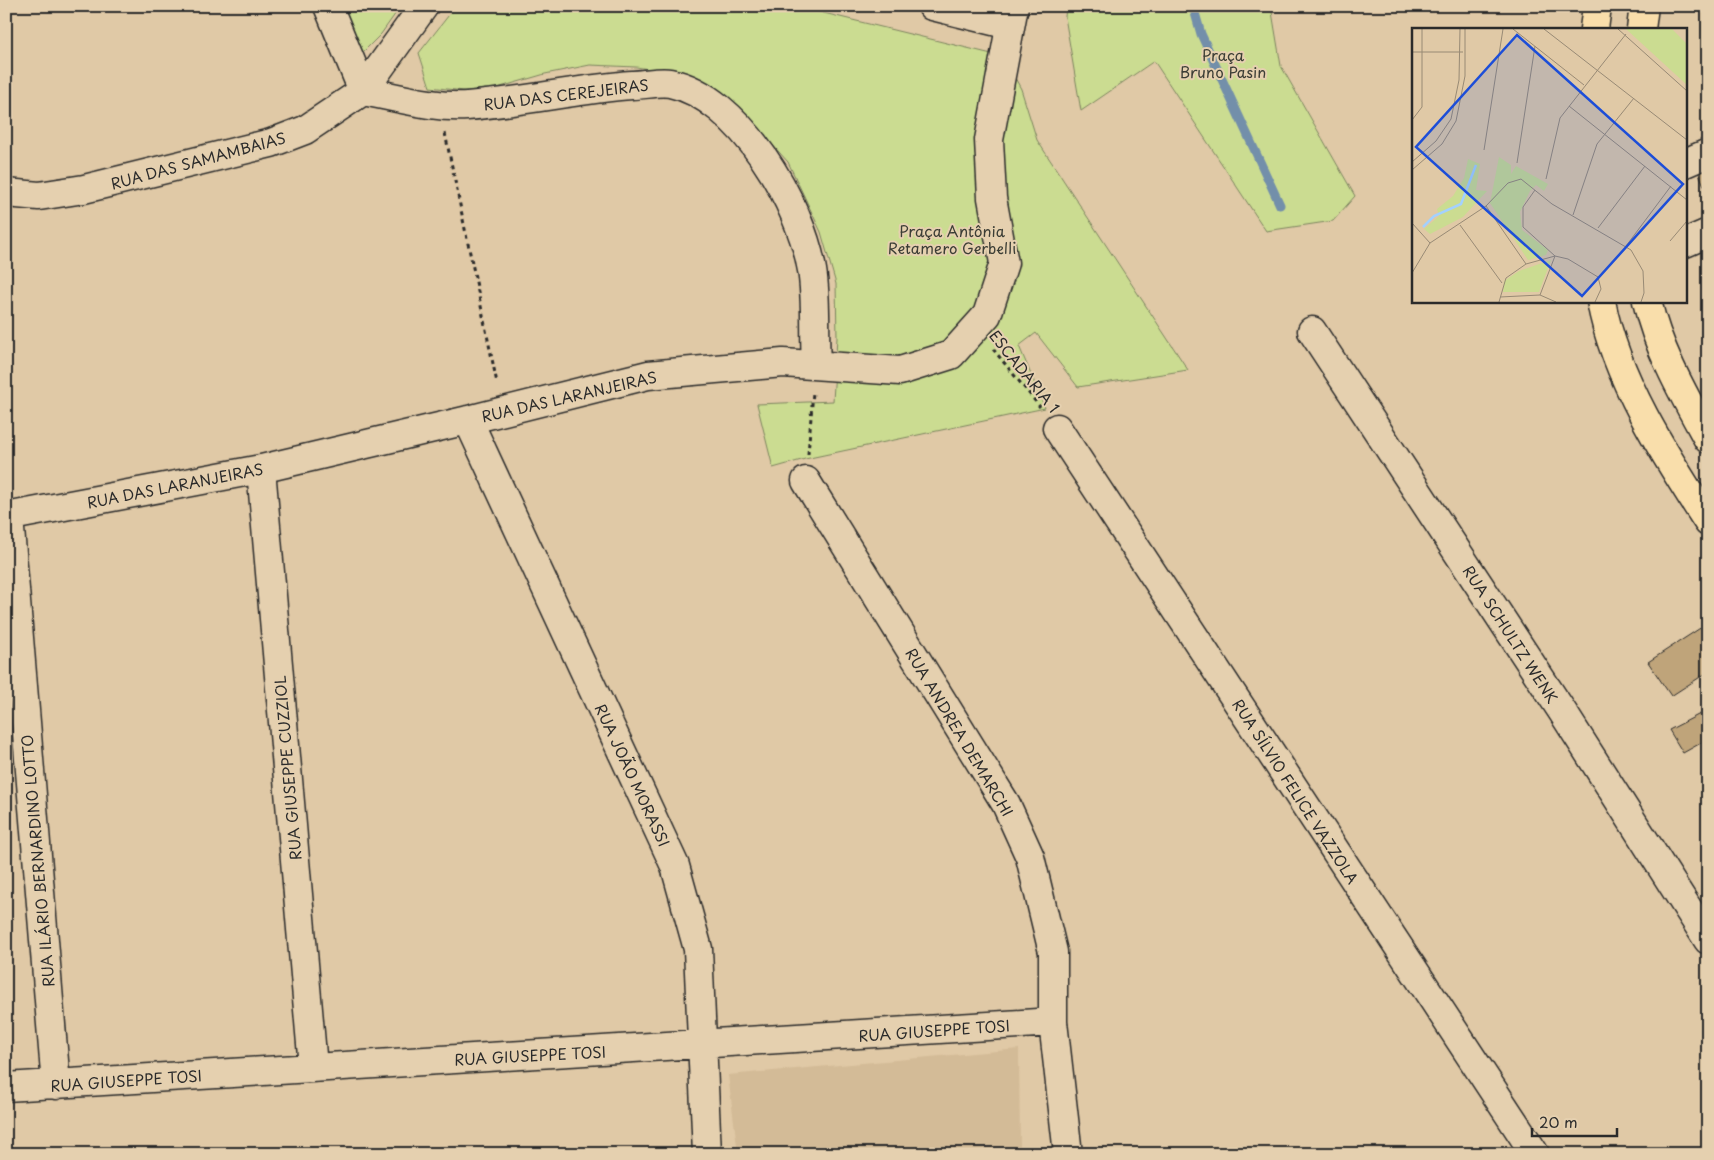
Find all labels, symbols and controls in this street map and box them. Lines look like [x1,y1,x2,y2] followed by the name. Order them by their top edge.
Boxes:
[1412,28,1686,302] inset map
[1180,43,1266,83] park label: Praça Bruno Pasin
[482,72,650,116] street label: RUA DAS CEREJEIRAS
[108,126,288,194] street label: RUA DAS SAMAMBAIAS
[888,219,1016,259] park label: Praça Antônia Retamero Gerbelli
[984,325,1066,417] street label: ESCADARIA 1
[479,365,659,427] street label: RUA DAS LARANJEIRAS
[85,457,265,513] street label: RUA DAS LARANJEIRAS
[1458,561,1564,707] street label: RUA SCHULTZ WENK
[900,643,1020,821] street label: RUA ANDREA DEMARCHI
[267,674,307,861] street label: RUA GIUSEPPE CUZZIOL
[1227,694,1365,888] street label: RUA SÍLVIO FELICE VAZZOLA
[590,700,676,850] street label: RUA JOÃO MORASSI
[15,734,59,988] street label: RUA ILÁRIO BERNARDINO LOTTO
[858,1013,1010,1047] street label: RUA GIUSEPPE TOSI
[454,1040,606,1070] street label: RUA GIUSEPPE TOSI
[50,1063,202,1097] street label: RUA GIUSEPPE TOSI
[1532,1105,1616,1137] scale bar
[1539,1110,1578,1133] text: 20 m

